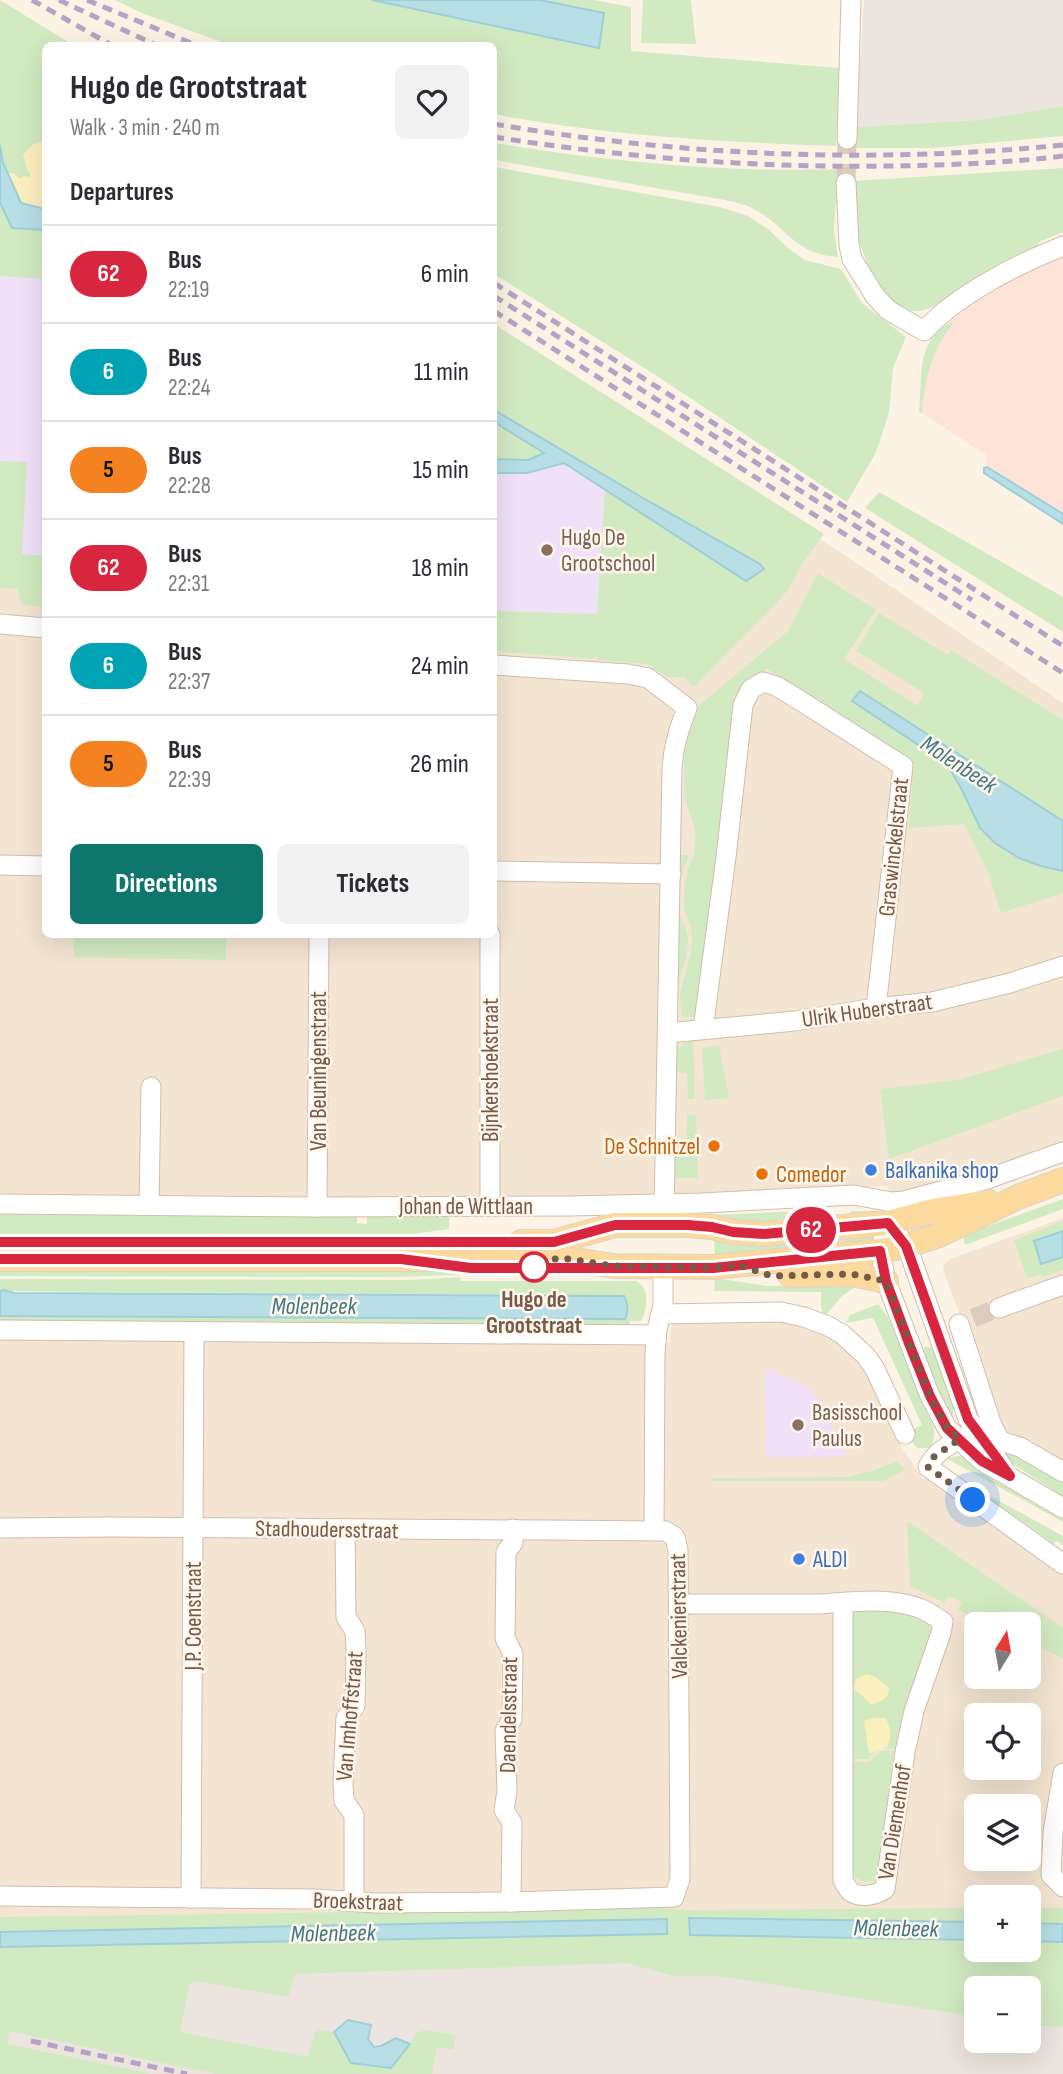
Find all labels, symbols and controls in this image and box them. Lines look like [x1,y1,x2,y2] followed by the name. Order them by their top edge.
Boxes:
[395,65,469,139] button: heart
[70,68,307,108] text: Hugo de Grootstraat
[70,114,220,142] text: Walk · 3 min · 240 m
[70,177,174,208] text: Departures
[168,245,202,276] text: Bus
[98,259,119,288] text: 62
[421,259,469,290] text: 6 min
[168,276,210,304] text: 22:19
[168,343,202,374] text: Bus
[103,357,114,386] text: 6
[414,357,469,388] text: 11 min
[168,374,210,402] text: 22:24
[168,441,202,472] text: Bus
[103,455,114,484] text: 5
[413,455,469,486] text: 15 min
[168,472,211,500] text: 22:28
[561,524,655,578] place label: Hugo De Grootschool
[168,539,202,570] text: Bus
[539,542,555,558] marker: Hugo De Grootschool
[98,553,119,582] text: 62
[412,553,469,584] text: 18 min
[168,570,209,598] text: 22:31
[168,637,202,668] text: Bus
[103,651,114,680] text: 6
[411,651,469,682] text: 24 min
[168,668,210,696] text: 22:37
[915,729,1003,800] water label: Molenbeek
[168,735,202,766] text: Bus
[103,749,114,778] text: 5
[410,749,469,780] text: 26 min
[168,766,211,794] text: 22:39
[873,776,915,918] street label: Graswinckelstraat
[70,844,263,924] button: Directions
[277,844,469,924] button: Tickets
[800,988,934,1034] street label: Ulrik Huberstraat
[305,991,333,1151] street label: Van Beuningenstraat
[477,998,505,1142] street label: Bijnkershoekstraat
[604,1133,700,1161] place label: De Schnitzel
[706,1138,722,1154] marker: De Schnitzel
[885,1157,999,1185] place label: Balkanika shop
[776,1161,847,1189] place label: Comedor
[863,1162,879,1178] marker: Balkanika shop
[754,1166,770,1182] marker: Comedor
[398,1193,533,1221] street label: Johan de Wittlaan
[780,1207,842,1253] line badge: 62
[800,1215,822,1244] text: 62
[519,1252,549,1282] marker: Hugo de Grootstraat
[486,1286,583,1340] place label: Hugo de Grootstraat
[272,1292,357,1321] water label: Molenbeek
[812,1399,902,1453] place label: Basisschool Paulus
[790,1417,806,1433] marker: Basisschool Paulus
[955,1482,990,1517] your location
[255,1515,399,1545] street label: Stadhoudersstraat
[812,1546,847,1574] place label: ALDI
[791,1551,807,1567] marker: ALDI
[664,1553,694,1679] street label: Valckenierstraat
[180,1561,208,1672] street label: J.P. Coenstraat
[964,1612,1041,1689] north arrow
[964,1612,1041,2053] map controls
[330,1650,370,1782] street label: Van Imhoffstraat
[494,1657,524,1773] street label: Daendelsstraat
[964,1703,1041,1780] button: locate
[872,1762,918,1882] street label: Van Diemenhof
[964,1794,1041,1871] button: layers
[964,1885,1041,1962] button: +
[313,1886,403,1918] street label: Broekstraat
[853,1913,940,1944] water label: Molenbeek
[290,1918,377,1949] water label: Molenbeek
[964,1976,1041,2053] button: −

